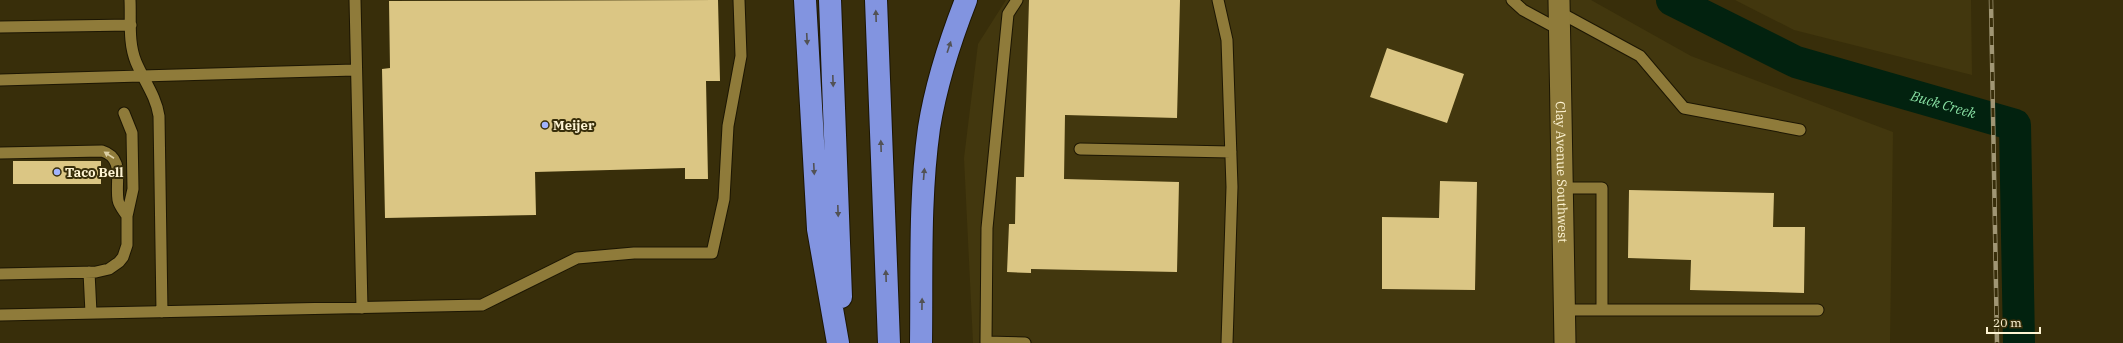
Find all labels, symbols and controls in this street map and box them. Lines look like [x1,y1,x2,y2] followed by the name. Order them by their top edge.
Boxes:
[873,10,880,22] one-way arrow
[803,33,810,45] one-way arrow
[946,40,952,52] one-way arrow
[830,75,836,88] one-way arrow
[1908,86,1979,122] water label: Buck Creek
[1552,101,1572,243] street label: Clay Avenue Southwest
[553,117,595,134] place label: Meijer
[540,120,550,130] marker: Meijer
[878,140,885,152] one-way arrow
[104,152,115,159] one-way arrow
[811,163,818,175] one-way arrow
[65,164,124,181] place label: Taco Bell
[52,167,62,177] marker: Taco Bell
[921,168,928,180] one-way arrow
[834,205,841,217] one-way arrow
[883,270,890,282] one-way arrow
[919,297,925,310] one-way arrow
[1987,309,2040,335] scale bar
[1993,315,2022,330] text: 20 m

